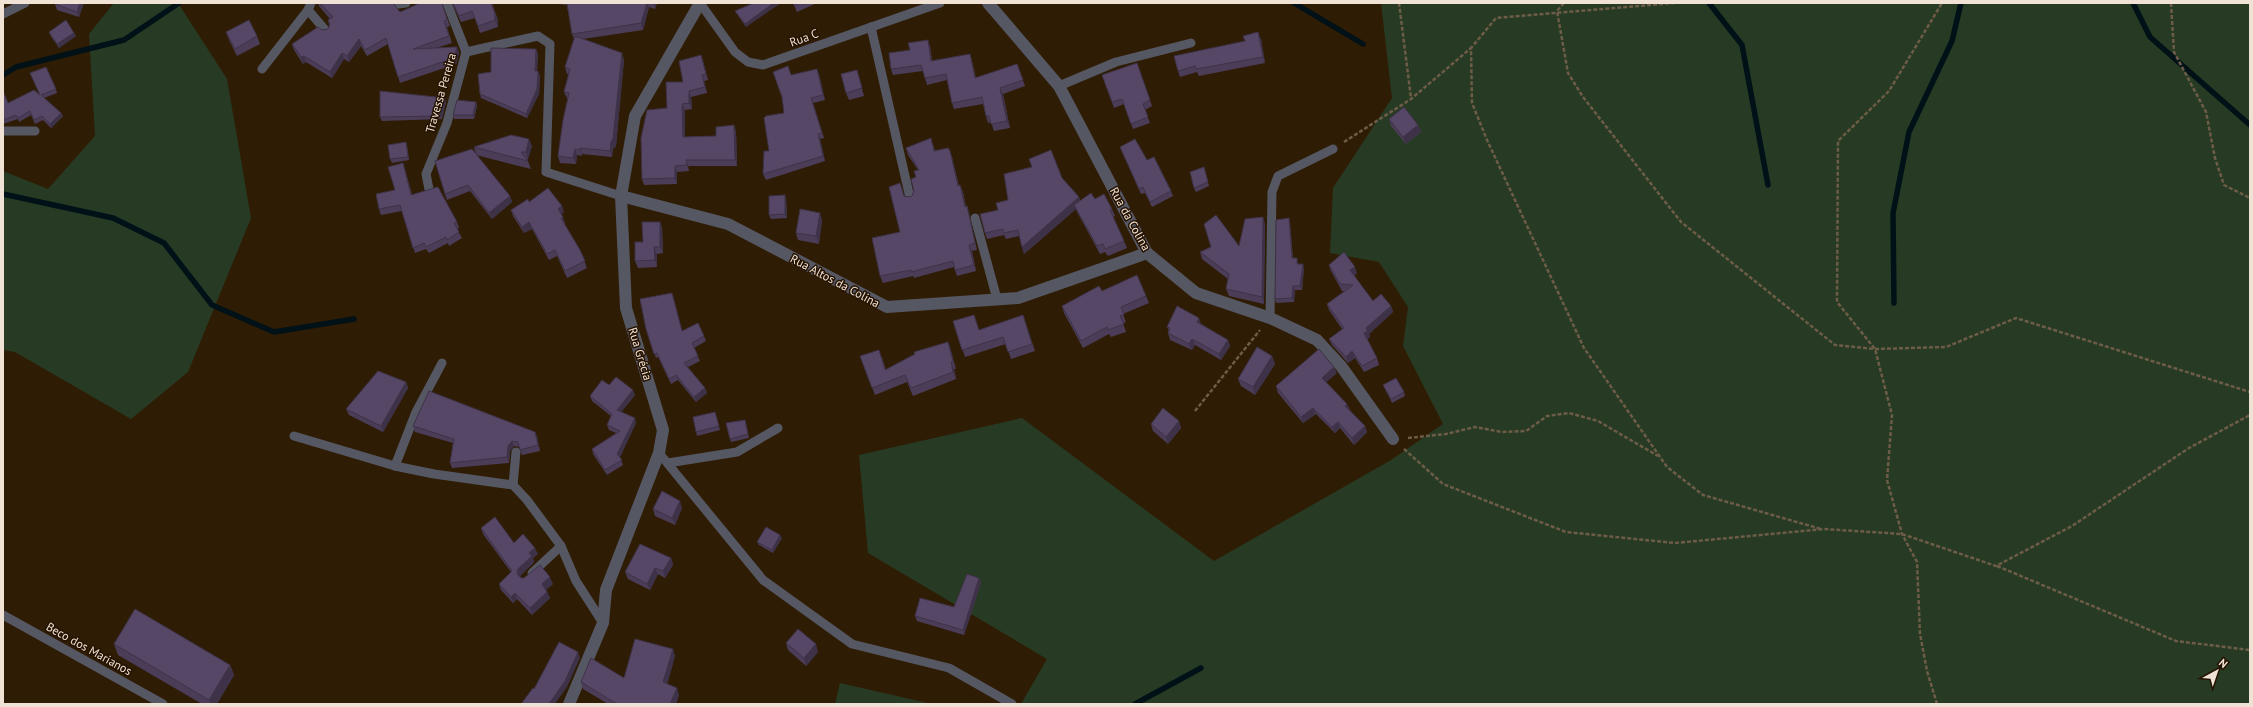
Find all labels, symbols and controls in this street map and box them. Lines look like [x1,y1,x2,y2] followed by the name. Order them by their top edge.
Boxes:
[787,25,820,50] street label: Rua C
[422,51,459,134] street label: Travessa Pereira
[1107,184,1154,253] street label: Rua da Colina
[788,251,883,310] street label: Rua Altos da Colina
[625,326,656,382] street label: Rua Grécia
[44,619,135,678] street label: Beco dos Marianos
[2197,651,2237,691] north arrow
[2216,656,2231,671] text: N

